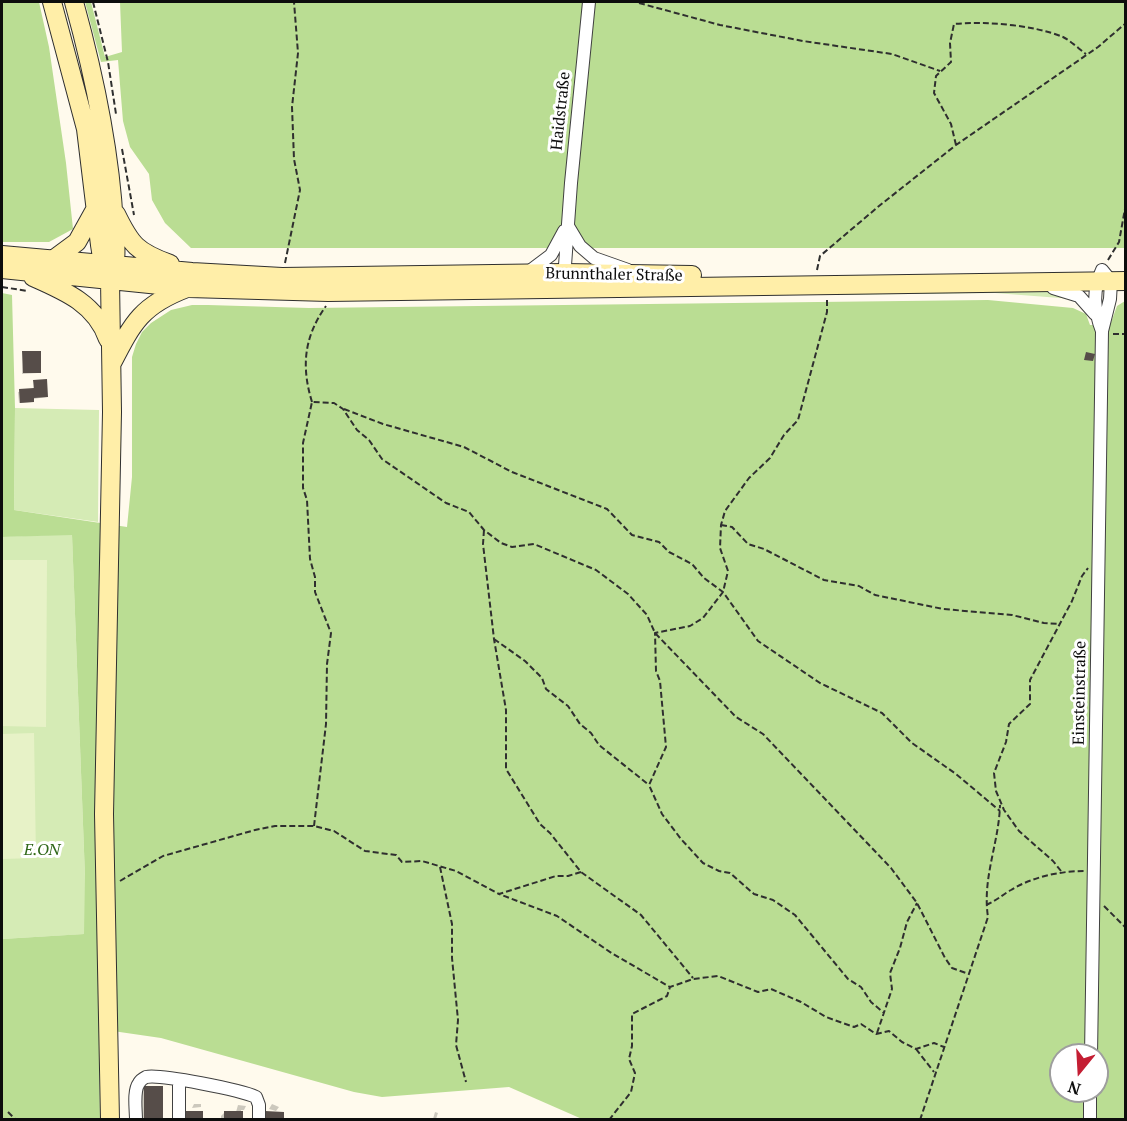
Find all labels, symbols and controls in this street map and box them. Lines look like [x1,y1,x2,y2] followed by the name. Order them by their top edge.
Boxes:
[547,71,575,151] street label: Haidstraße
[545,264,683,286] street label: Brunnthaler Straße
[1069,641,1091,745] street label: Einsteinstraße
[24,840,60,860] park label: E.ON
[1049,1043,1109,1103] north arrow
[1065,1076,1083,1101] text: N

